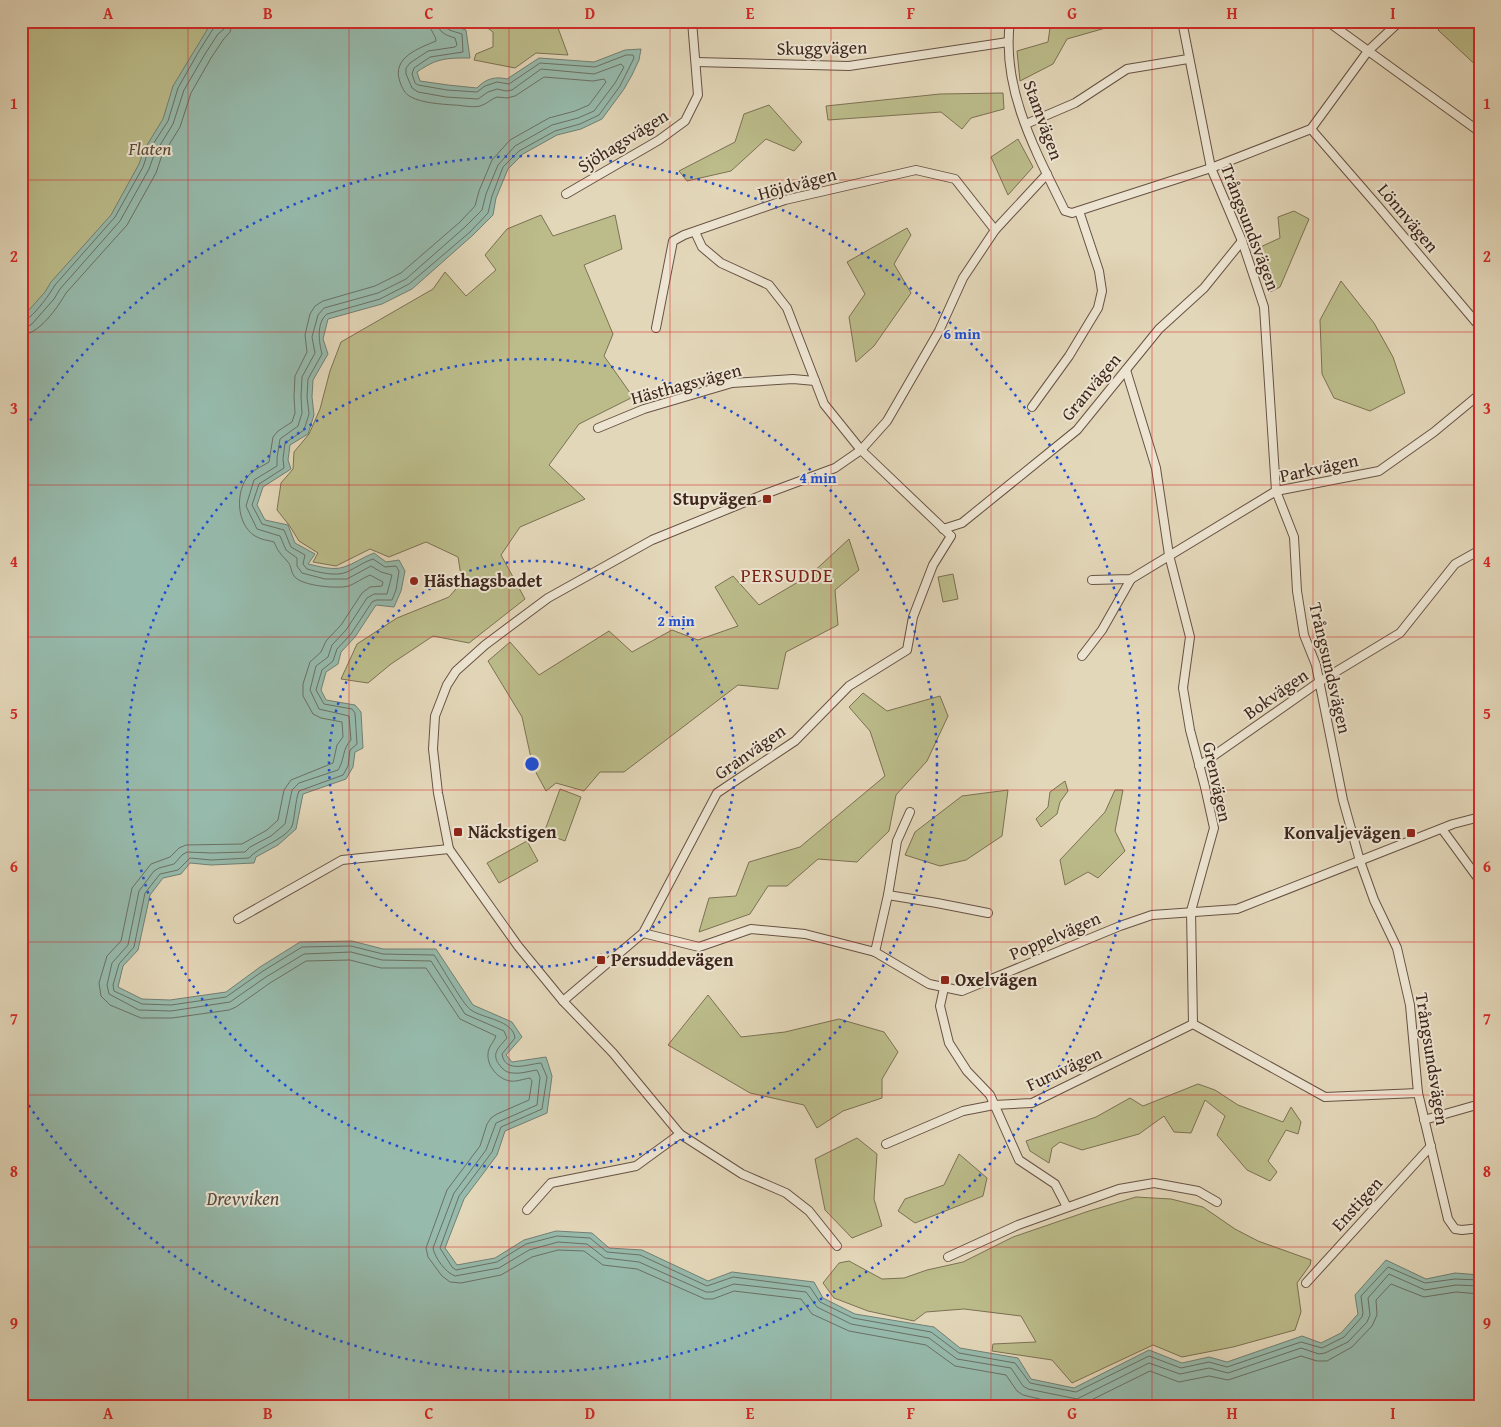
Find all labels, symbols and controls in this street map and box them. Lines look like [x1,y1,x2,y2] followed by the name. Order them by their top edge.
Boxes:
[103,1,114,25] text: A
[263,1,273,25] text: B
[424,1,434,25] text: C
[585,1,595,25] text: D
[746,1,755,25] text: E
[907,1,915,25] text: F
[1067,1,1077,25] text: G
[1226,1,1238,25] text: H
[1390,1,1396,25] text: I
[776,33,868,62] street label: Skuggvägen
[1017,76,1070,164] street label: Stamvägen
[10,91,18,115] text: 1
[1483,91,1491,115] text: 1
[572,102,673,179] street label: Sjöhagsvägen
[128,135,171,162] park label: Flaten
[754,160,839,207] street label: Höjdvägen
[1214,160,1287,294] street label: Trångsundsvägen
[1371,177,1445,258] street label: Lönnvägen
[10,244,18,268] text: 2
[1483,244,1491,268] text: 2
[943,323,981,344] text: 6 min
[1054,347,1127,427] street label: Granvägen
[627,356,744,411] street label: Hästhagsvägen
[10,396,18,420] text: 3
[1483,396,1491,420] text: 3
[1277,446,1361,489] street label: Parkvägen
[799,467,837,488] text: 4 min
[673,485,757,512] place label: Stupvägen
[761,493,773,505] marker: Stupvägen
[10,549,18,573] text: 4
[1483,549,1491,573] text: 4
[740,561,834,589] district label: PERSUDDE
[424,567,543,594] place label: Hästhagsbadet
[408,575,420,587] marker: Hästhagsbadet
[1302,600,1359,736] street label: Trångsundsvägen
[657,610,695,631] text: 2 min
[1238,661,1314,726] street label: Bokvägen
[10,701,18,725] text: 5
[1483,701,1491,725] text: 5
[709,717,791,786] street label: Granvägen
[1196,739,1239,824] street label: Grenvägen
[523,755,541,773] centre of rings
[468,818,557,845] place label: Näckstigen
[1284,819,1401,846] place label: Konvaljevägen
[452,826,464,838] marker: Näckstigen
[1405,827,1417,839] marker: Konvaljevägen
[10,854,18,878] text: 6
[1483,854,1491,878] text: 6
[1005,904,1105,967] street label: Poppelvägen
[611,946,734,973] place label: Persuddevägen
[595,954,607,966] marker: Persuddevägen
[955,966,1038,993] place label: Oxelvägen
[939,974,951,986] marker: Oxelvägen
[1409,991,1456,1127] street label: Trångsundsvägen
[10,1006,18,1030] text: 7
[1483,1006,1491,1030] text: 7
[1022,1039,1106,1098] street label: Furuvägen
[10,1159,18,1183] text: 8
[1483,1159,1491,1183] text: 8
[1325,1170,1389,1237] street label: Enstigen
[206,1184,280,1212] water label: Drevviken
[10,1311,18,1335] text: 9
[1483,1311,1491,1335] text: 9
[103,1401,114,1425] text: A
[263,1401,273,1425] text: B
[424,1401,434,1425] text: C
[585,1401,595,1425] text: D
[746,1401,755,1425] text: E
[907,1401,915,1425] text: F
[1067,1401,1077,1425] text: G
[1226,1401,1238,1425] text: H
[1390,1401,1396,1425] text: I

